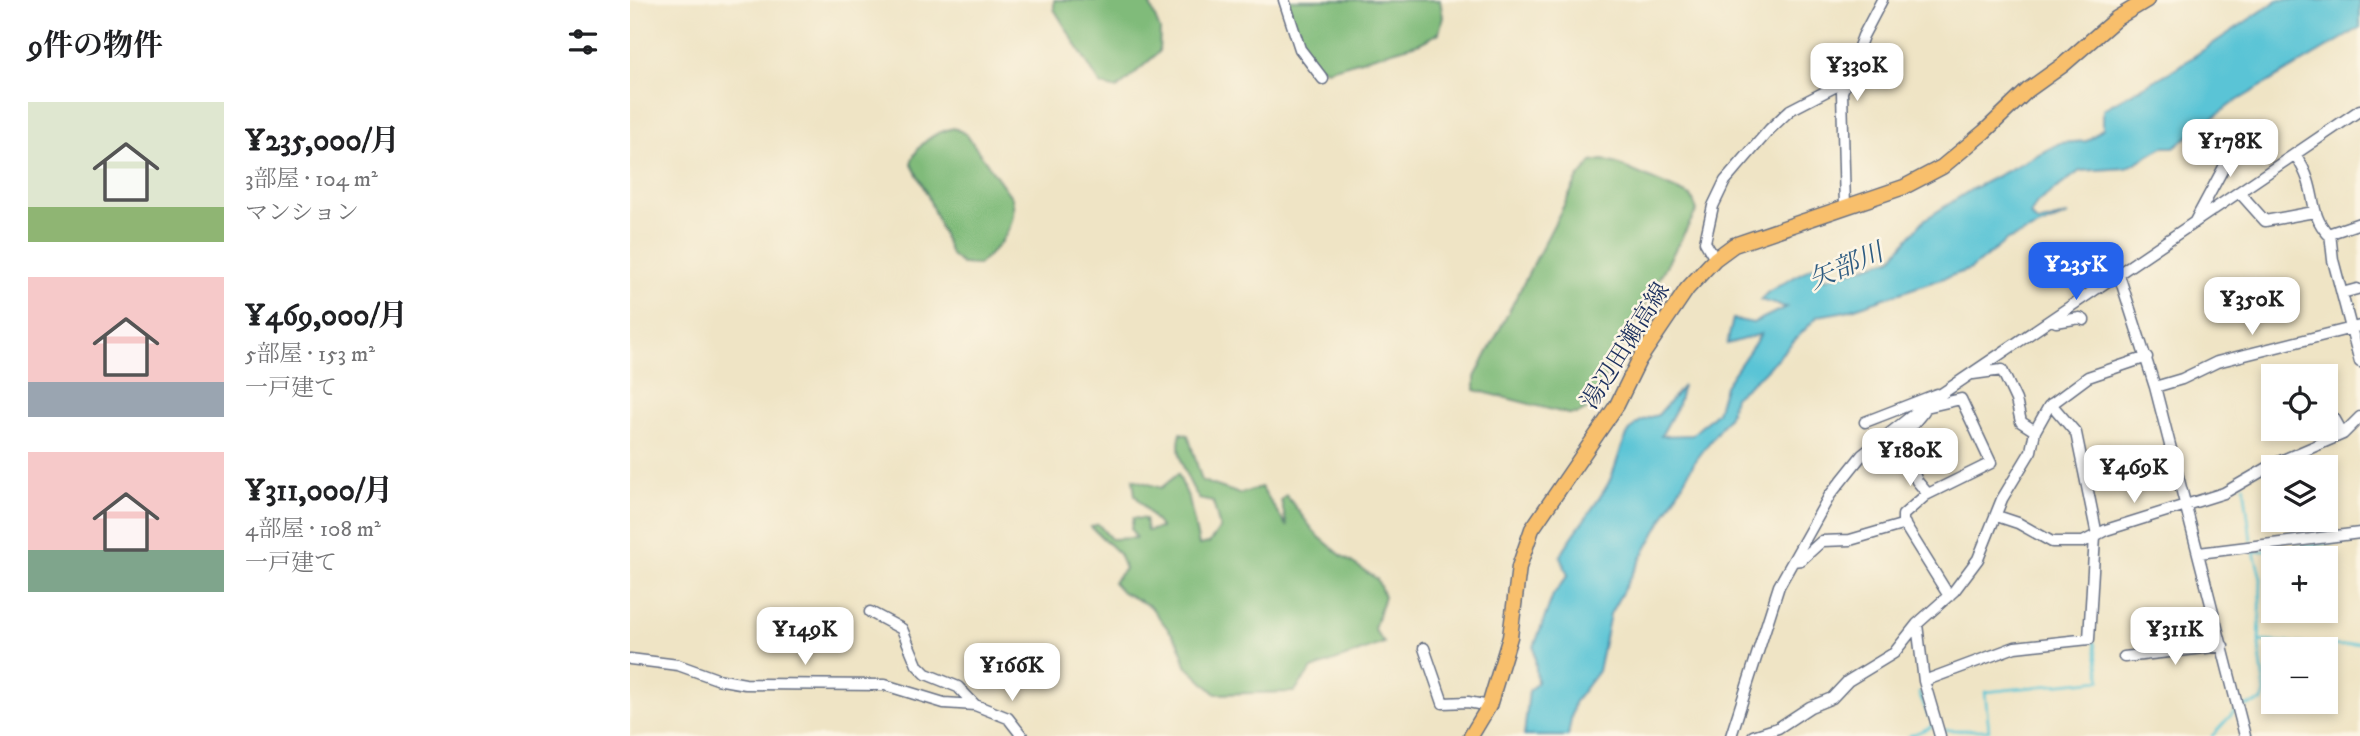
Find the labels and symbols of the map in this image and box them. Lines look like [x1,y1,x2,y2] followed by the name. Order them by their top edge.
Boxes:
[1808,43,1906,103] pin: ¥330K
[2181,120,2279,179] pin: ¥178K
[1804,235,1891,297] water label: 矢部川
[2027,243,2125,302] pin: ¥235K
[1575,277,1677,415] street label: 湯辺田瀬高線
[2203,278,2301,337] pin: ¥350K
[1861,428,1959,488] pin: ¥180K
[2085,446,2183,505] pin: ¥469K
[756,608,854,667] pin: ¥149K
[2126,608,2224,667] pin: ¥311K
[963,644,1061,703] pin: ¥166K

